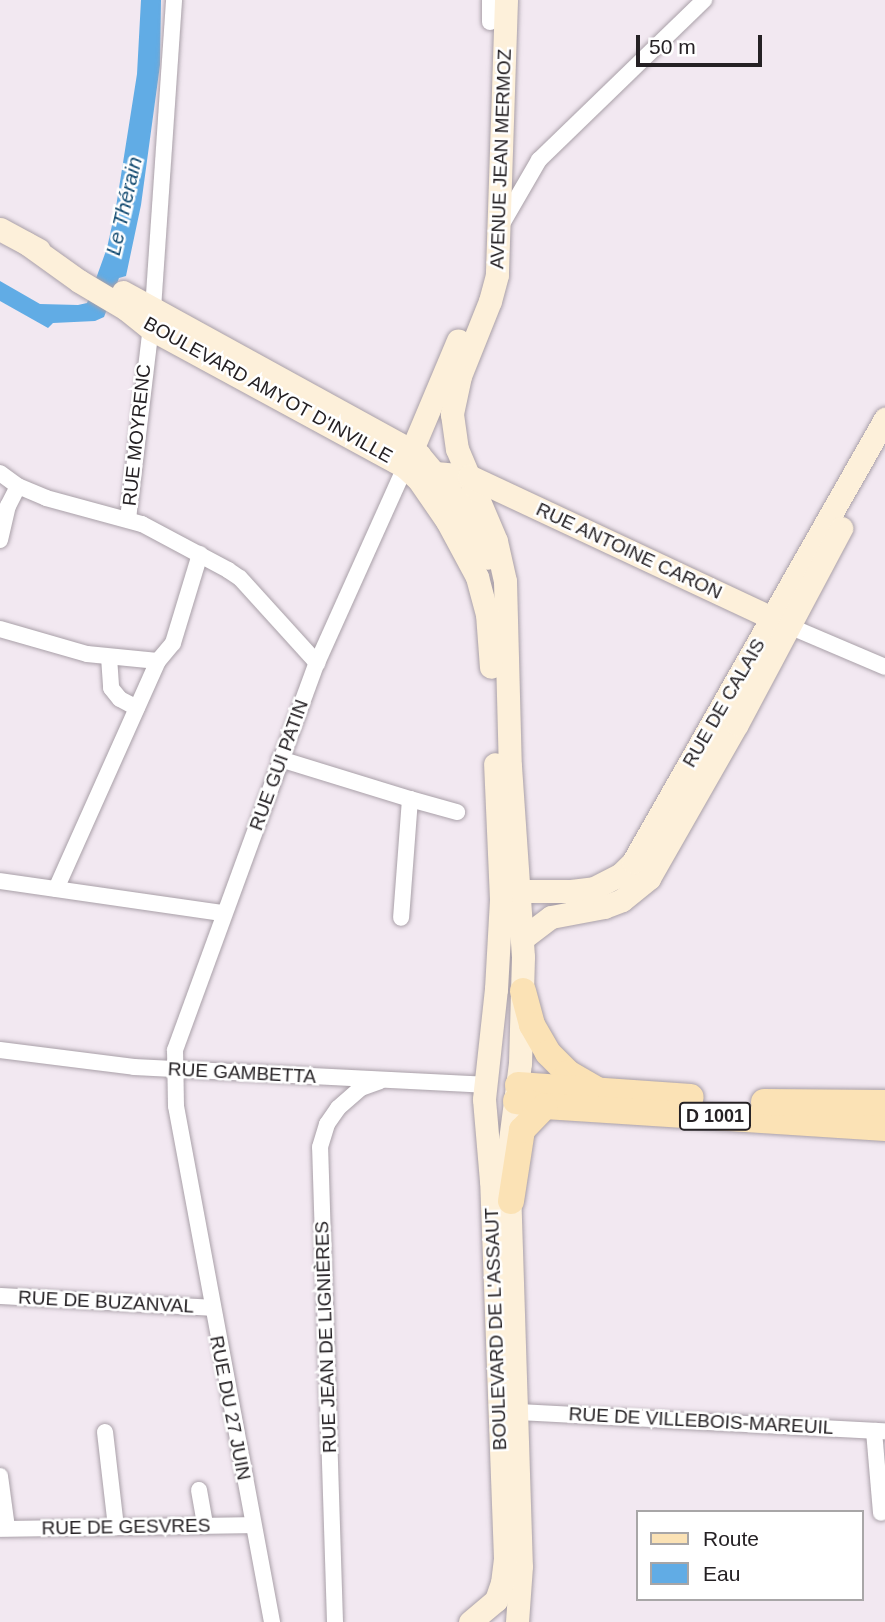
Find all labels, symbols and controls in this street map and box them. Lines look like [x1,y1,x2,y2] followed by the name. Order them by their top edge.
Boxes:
[640,21,766,65] scale bar
[649,35,696,58] text: 50 m
[486,49,516,269] street label: AVENUE JEAN MERMOZ
[100,154,148,258] water label: Le Thérain
[139,312,397,468] street label: BOULEVARD AMYOT D'INVILLE
[118,363,156,507] street label: RUE MOYRENC
[532,498,726,604] street label: RUE ANTOINE CARON
[678,635,770,771] street label: RUE DE CALAIS
[245,696,313,834] street label: RUE GUI PATIN
[167,1058,317,1088] street label: RUE GAMBETTA
[678,1101,752,1130] road number: D 1001
[480,1207,512,1451] street label: BOULEVARD DE L'ASSAUT
[311,1221,341,1453] street label: RUE JEAN DE LIGNIÈRES
[18,1286,194,1318] street label: RUE DE BUZANVAL
[205,1334,255,1482] street label: RUE DU 27 JUIN
[568,1403,834,1439] street label: RUE DE VILLEBOIS-MAREUIL
[636,1510,864,1601] legend
[41,1514,211,1540] street label: RUE DE GESVRES
[703,1527,759,1550] text: Route
[703,1562,740,1585] text: Eau

